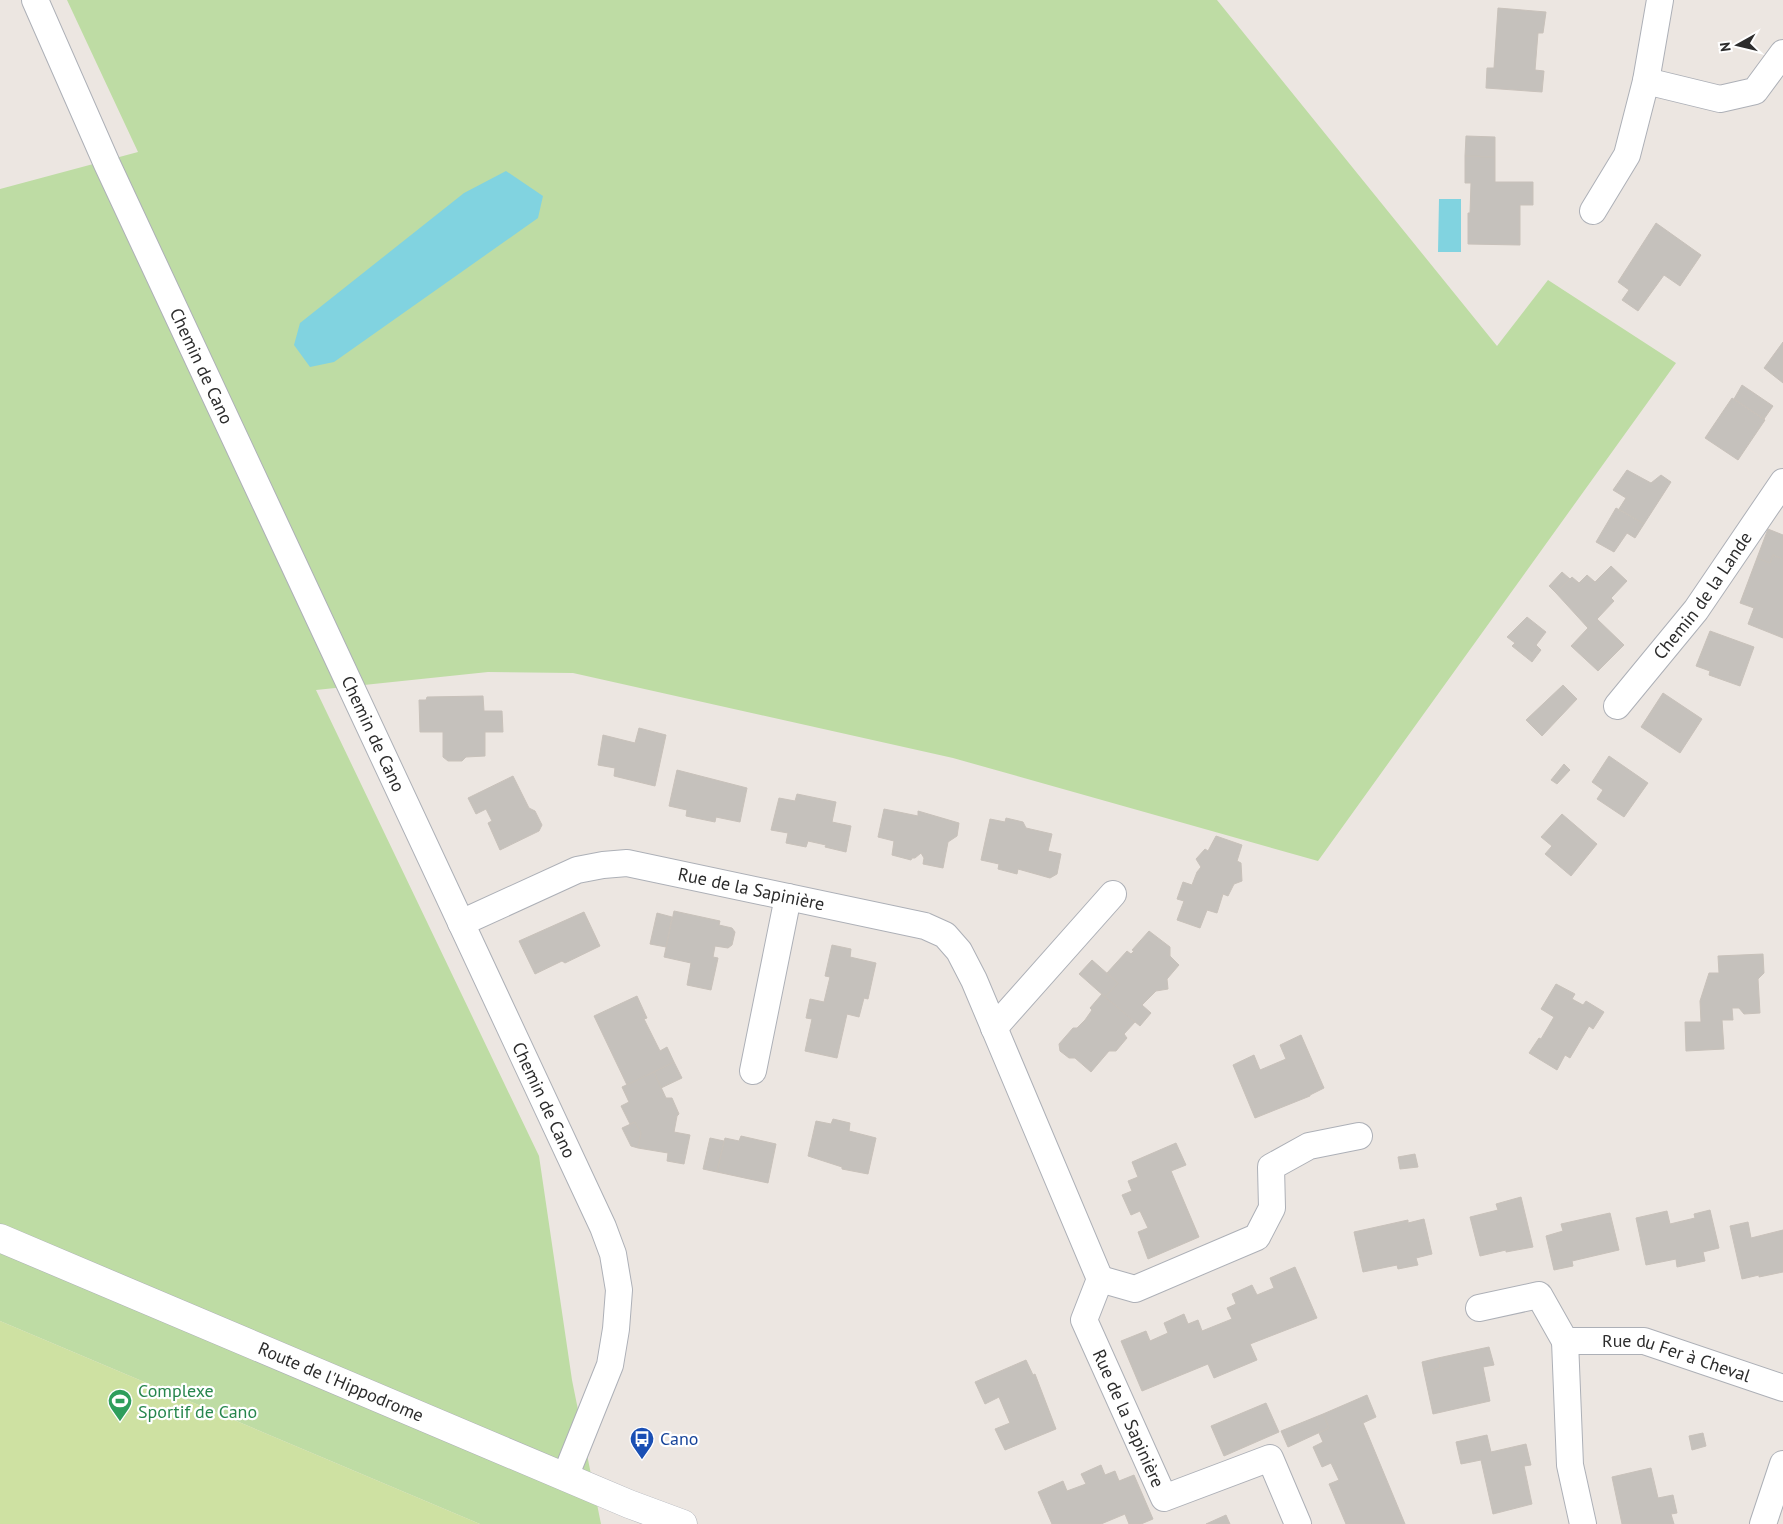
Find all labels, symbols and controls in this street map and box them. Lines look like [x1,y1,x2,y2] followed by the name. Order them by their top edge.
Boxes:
[1713,20,1763,70] north arrow
[1716,41,1735,53] text: N
[165,304,239,428] street label: Chemin de Cano
[1648,527,1757,664] street label: Chemin de la Lande
[336,672,410,795] street label: Chemin de Cano
[676,862,827,915] street label: Rue de la Sapinière
[507,1038,581,1162] street label: Chemin de Cano
[1602,1329,1754,1387] street label: Rue du Fer à Cheval
[255,1337,427,1427] street label: Route de l'Hippodrome
[1088,1346,1170,1491] street label: Rue de la Sapinière
[138,1379,257,1423] place label: Complexe Sportif de Cano
[107,1388,133,1422] sports icon: Complexe Sportif de Cano
[629,1426,655,1460] bus stop icon: Cano
[660,1427,698,1450] place label: Cano

